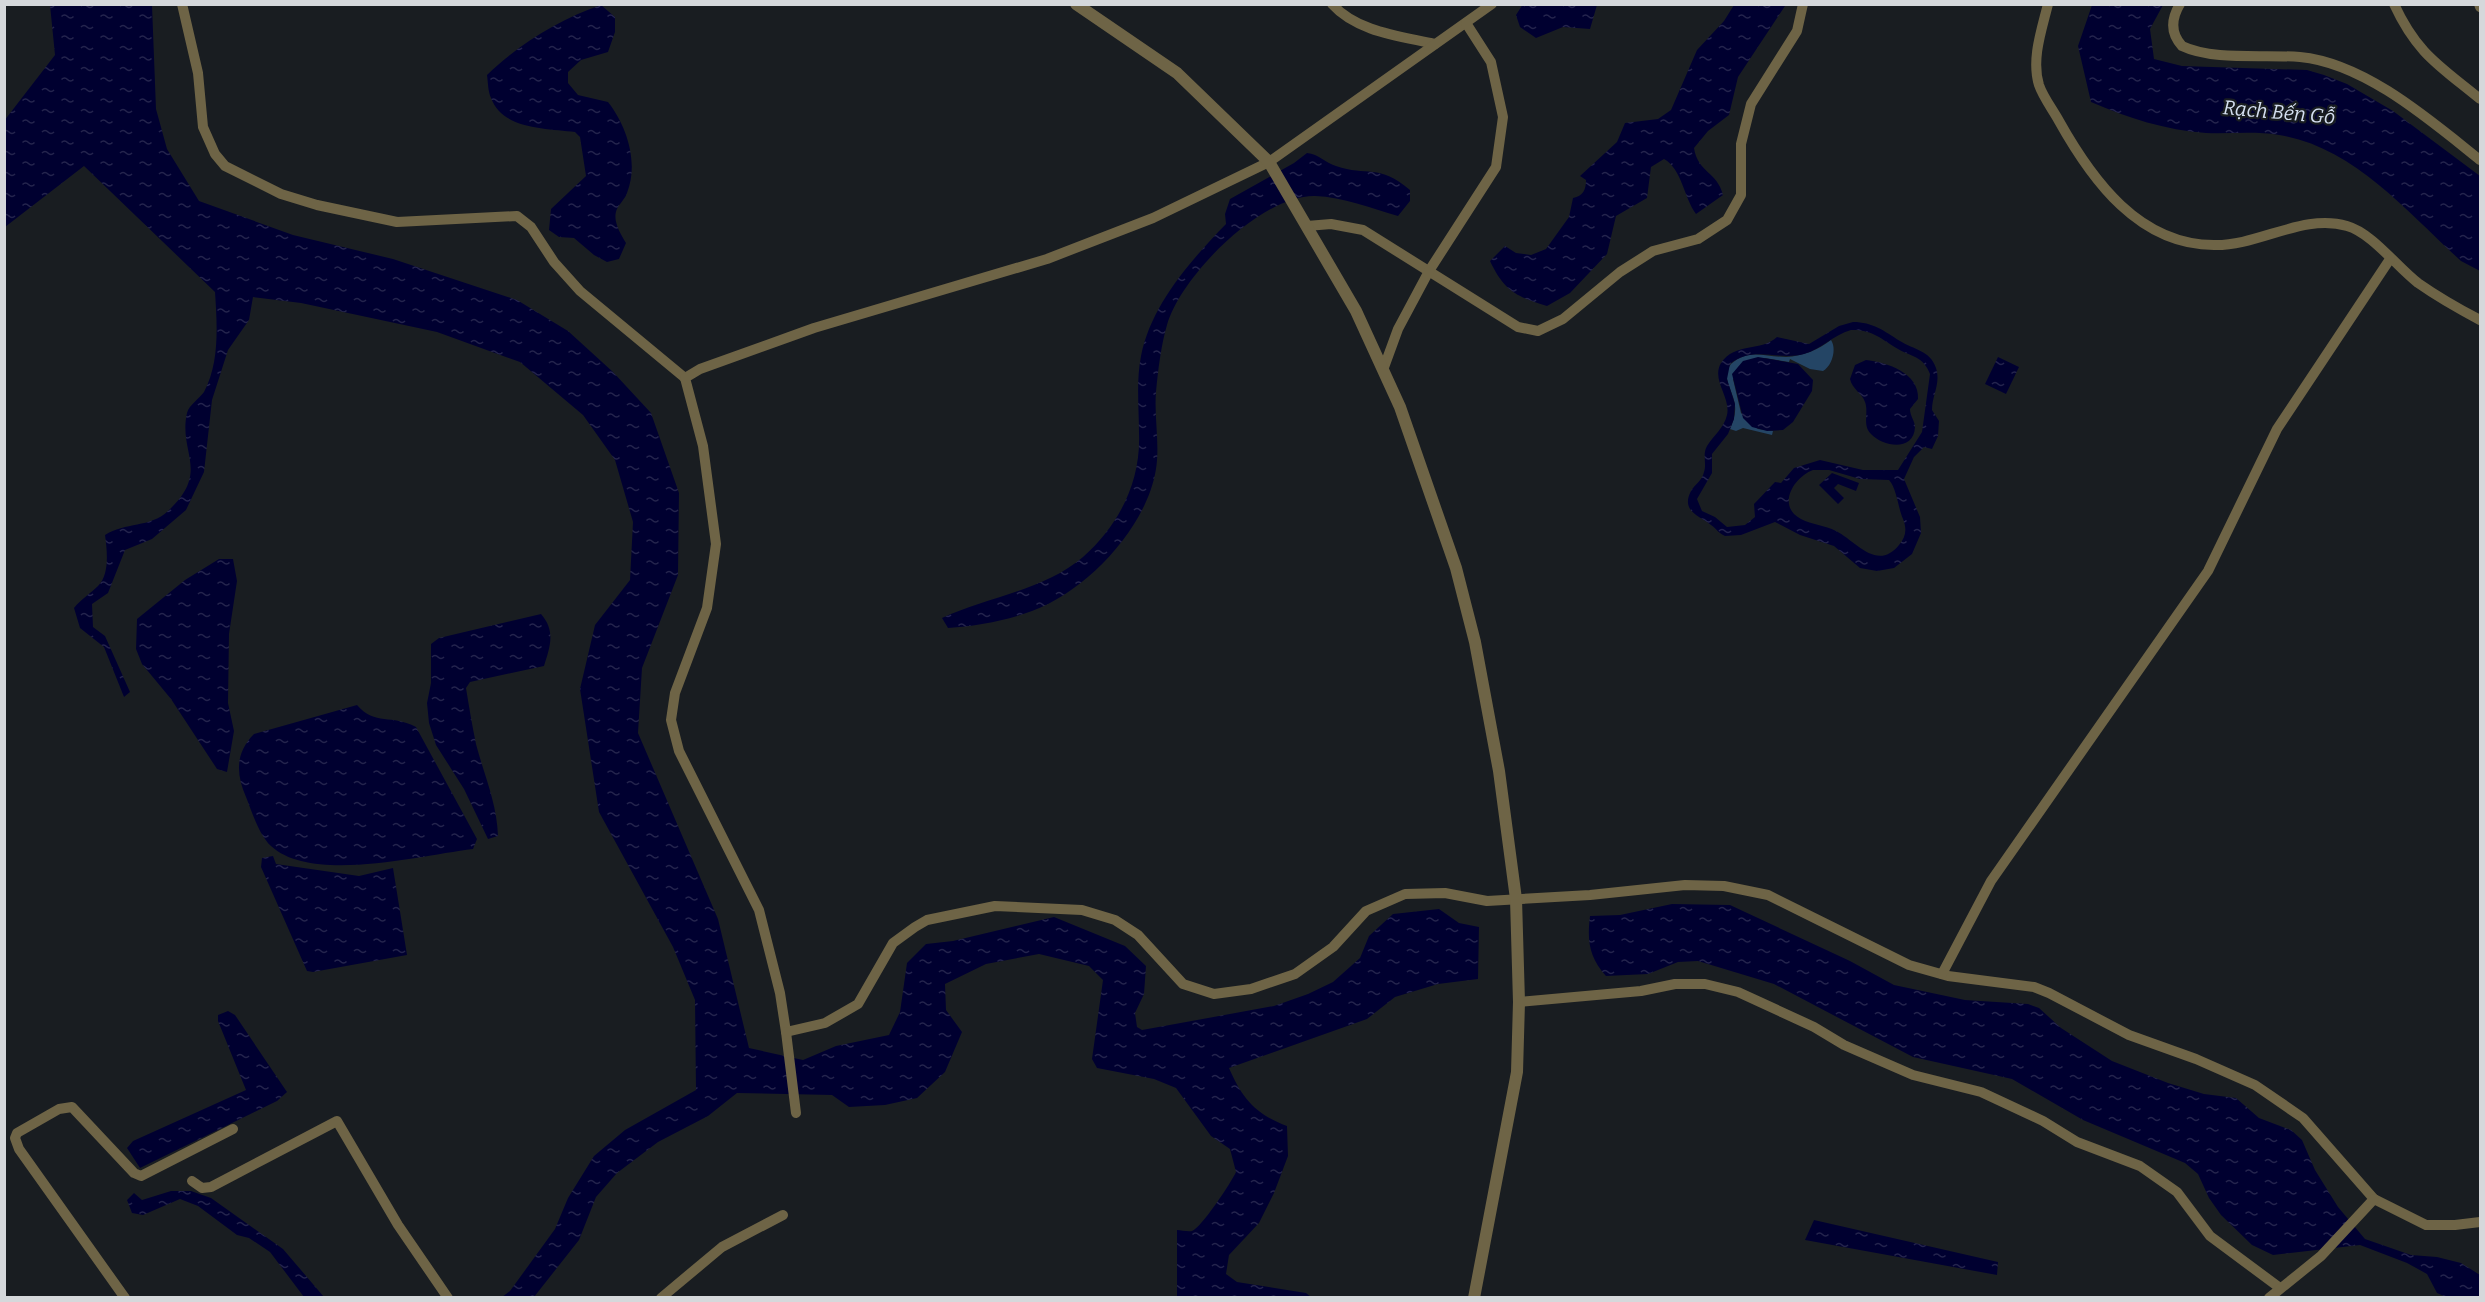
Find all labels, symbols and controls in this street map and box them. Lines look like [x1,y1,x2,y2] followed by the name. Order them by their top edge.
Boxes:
[2222,95,2336,129] water label: Rạch Bến Gỗ

